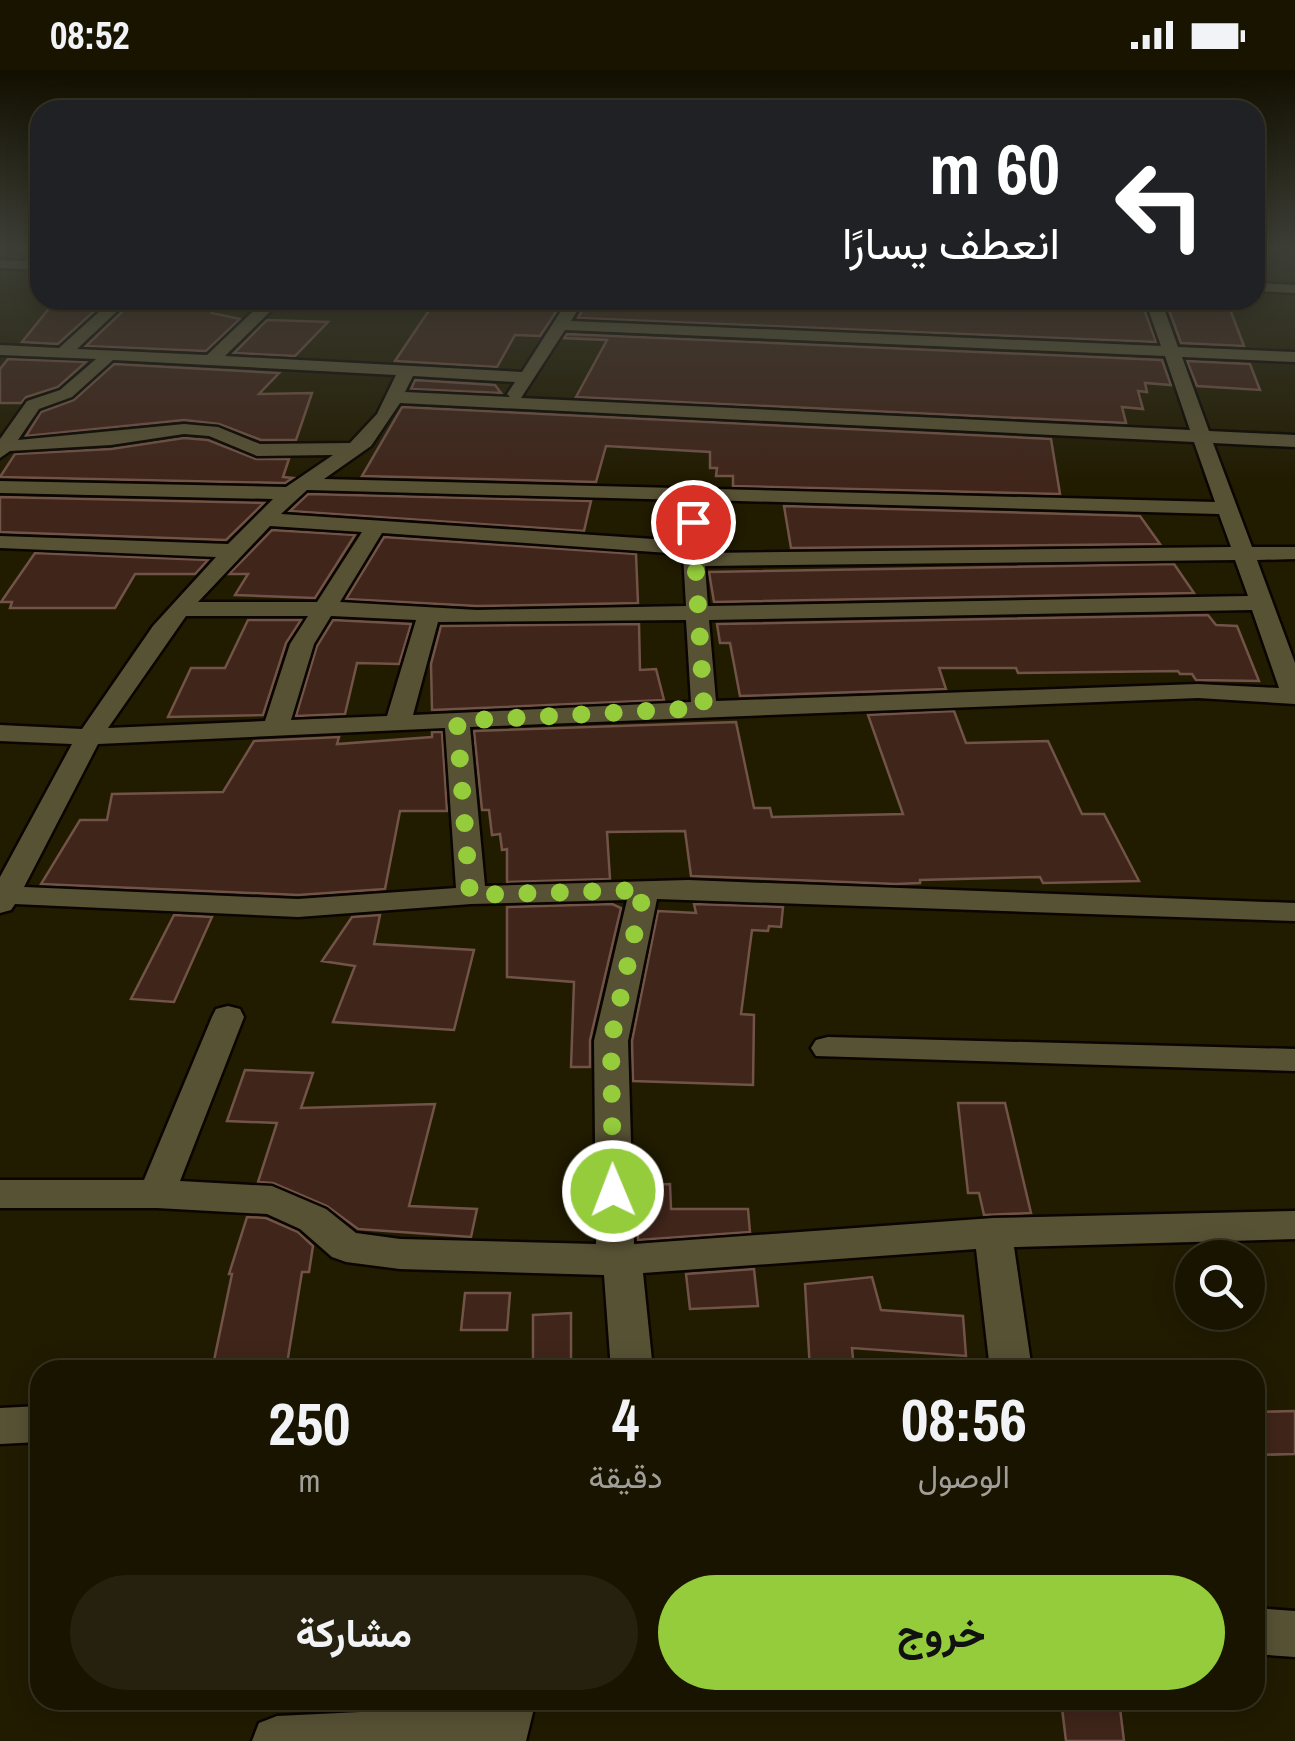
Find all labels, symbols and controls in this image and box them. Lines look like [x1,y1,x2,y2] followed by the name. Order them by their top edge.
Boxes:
[50,10,130,61] text: 08:52
[929,122,1060,216] text: 60 m
[1095,140,1225,270] icon: left
[842,212,1060,273] text: انعطف يسارًا
[651,480,736,565] pin
[666,495,721,550] icon: arrive
[561,1139,665,1243] position arrow
[1175,1240,1265,1330] map controls
[1175,1240,1265,1330] button: search
[612,1379,639,1460] text: 4
[901,1379,1027,1460] text: 08:56
[268,1383,350,1464] text: 250
[589,1455,663,1498] text: دقيقة
[918,1455,1010,1498] text: الوصول
[298,1459,320,1502] text: m
[70,1575,638,1690] button: مشاركة
[658,1575,1225,1690] button: خروج

